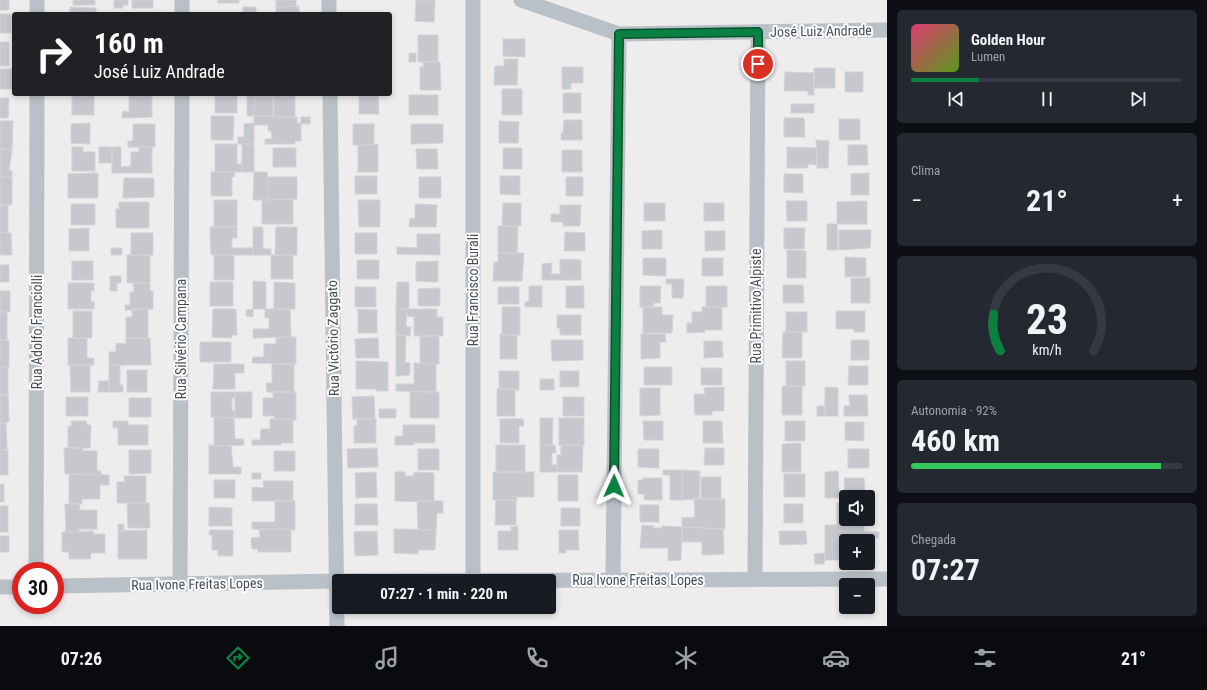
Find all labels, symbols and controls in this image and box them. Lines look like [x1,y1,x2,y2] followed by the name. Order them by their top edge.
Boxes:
[770,22,872,40] street label: José Luiz Andrade
[94,27,164,60] text: 160 m
[28,28,80,80] icon: right
[971,31,1046,49] text: Golden Hour
[741,47,775,81] pin
[971,49,1005,64] text: Lumen
[747,53,769,75] icon: arrive
[94,61,225,82] text: José Luiz Andrade
[945,88,967,110] icon: previous
[1036,88,1058,110] icon: pause
[1127,88,1149,110] icon: next
[911,163,940,178] text: Clima
[1026,183,1068,218] text: 21°
[911,188,922,213] text: −
[1172,188,1183,213] text: +
[465,234,481,346] street label: Rua Francisco Burali
[748,248,764,364] street label: Rua Primitivo Alpiste
[29,275,45,389] street label: Rua Adolfo Franciolli
[173,279,189,399] street label: Rua Silvério Campana
[324,280,342,396] street label: Rua Victório Zaggato
[1026,295,1068,344] text: 23
[1032,342,1062,358] text: km/h
[911,403,997,418] text: Autonomia · 92%
[911,423,1000,458] text: 460 km
[593,465,635,507] position arrow
[839,490,875,614] map controls
[839,490,875,526] button: sound
[911,532,956,547] text: Chegada
[839,534,875,570] button: +
[911,552,980,587] text: 07:27
[12,562,64,614] speed limit sign: 30
[572,572,704,588] street label: Rua Ivone Freitas Lopes
[131,575,263,593] street label: Rua Ivone Freitas Lopes
[839,578,875,614] button: −
[380,585,508,603] text: 07:27 · 1 min · 220 m
[224,644,252,672] icon: directions
[373,644,401,672] icon: music
[523,644,551,672] icon: phone
[672,644,700,672] icon: climate
[822,644,850,672] icon: car
[971,644,999,672] icon: filters
[61,648,102,669] text: 07:26
[1121,648,1146,669] text: 21°

